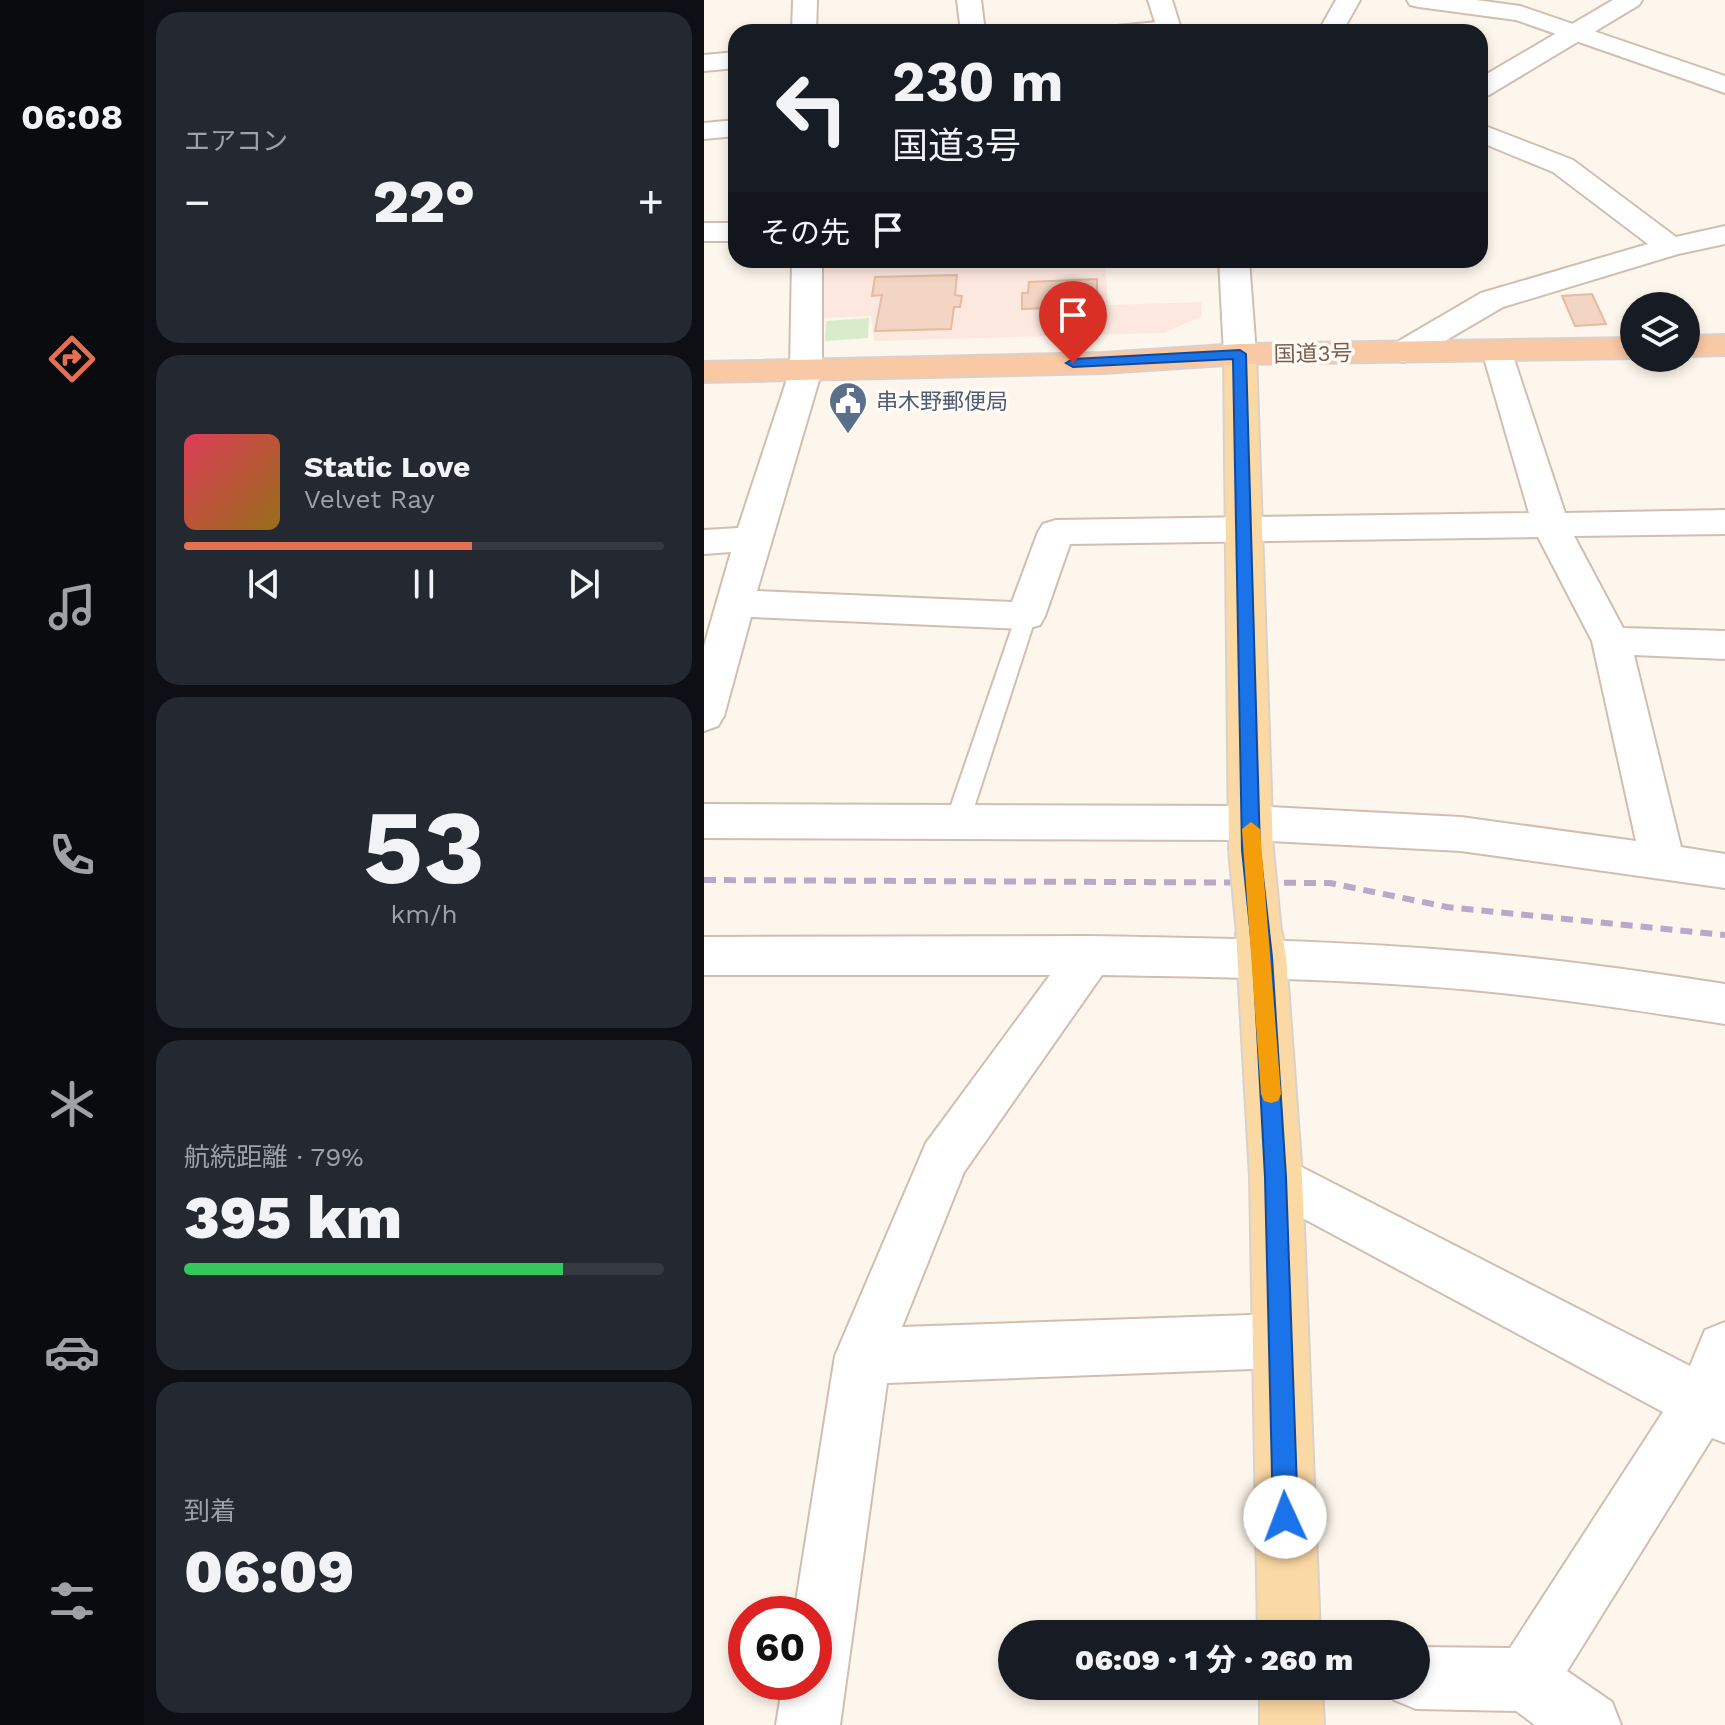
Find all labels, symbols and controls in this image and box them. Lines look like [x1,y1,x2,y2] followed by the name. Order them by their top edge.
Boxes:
[892,49,1063,115] text: 230 m
[760,56,864,160] icon: left
[21,96,123,138] text: 06:08
[892,125,1021,167] text: 国道3号
[184,126,288,156] text: エアコン
[373,166,475,237] text: 22°
[184,176,211,228] text: −
[637,176,664,228] text: +
[866,208,910,252] icon: arrive
[760,215,850,250] text: その先
[1039,281,1107,363] pin
[1620,292,1700,372] map controls
[1620,292,1700,372] button: layers
[1051,293,1095,337] icon: arrive
[44,331,100,387] icon: directions
[1273,340,1353,367] street label: 国道3号
[827,380,869,435] public building icon: 串木野郵便局
[876,389,1008,414] place label: 串木野郵便局
[304,449,470,484] text: Static Love
[304,484,435,514] text: Velvet Ray
[242,562,286,606] icon: previous
[402,562,446,606] icon: pause
[562,562,606,606] icon: next
[44,579,100,635] icon: music
[363,786,485,908] text: 53
[44,827,100,883] icon: phone
[391,899,457,929] text: km/h
[44,1076,100,1132] icon: climate
[184,1142,363,1172] text: 航続距離 · 79%
[184,1182,402,1253] text: 395 km
[44,1324,100,1380] icon: car
[1243,1475,1327,1559] position arrow
[184,1496,236,1526] text: 到着
[184,1536,354,1607] text: 06:09
[44,1573,100,1629] icon: filters
[728,1596,832,1700] speed limit sign: 60
[1075,1642,1353,1677] text: 06:09 · 1 分 · 260 m

